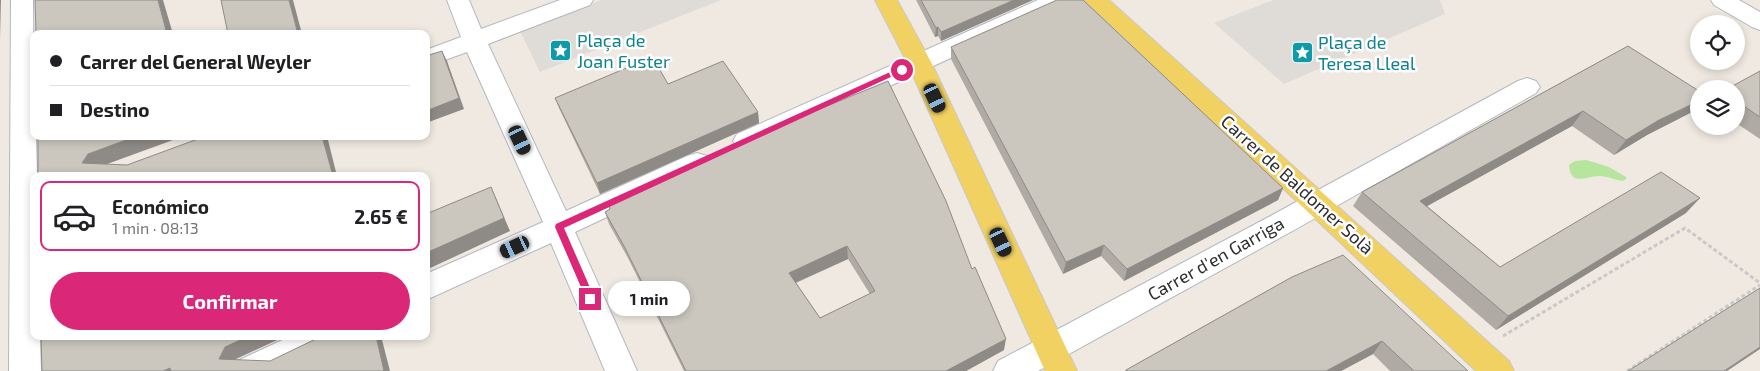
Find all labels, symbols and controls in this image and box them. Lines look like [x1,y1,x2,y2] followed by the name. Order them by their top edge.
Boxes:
[1690,15,1745,135] map controls
[1690,15,1745,70] button: locate
[577,29,670,72] place label: Plaça de Joan Fuster
[1318,31,1416,74] place label: Plaça de Teresa Lleal
[549,39,573,63] place icon: Plaça de Joan Fuster
[1290,41,1314,65] place icon: Plaça de Teresa Lleal
[80,50,311,73] text: Carrer del General Weyler
[891,59,913,81] route start
[1690,80,1745,135] button: layers
[921,81,948,115] car
[80,98,149,121] text: Destino
[1217,110,1378,259] street label: Carrer de Baldomer Solà
[506,123,533,157] car
[52,194,97,239] icon: car
[112,195,209,218] text: Económico
[354,205,408,228] text: 2.65 €
[1143,211,1288,305] street label: Carrer d'en Garriga
[112,218,199,237] text: 1 min · 08:13
[987,225,1014,259] car
[498,234,531,260] car
[50,272,410,330] button: Confirmar
[608,282,690,316] callout: 1 min
[579,288,601,310] route end
[630,289,668,308] text: 1 min

